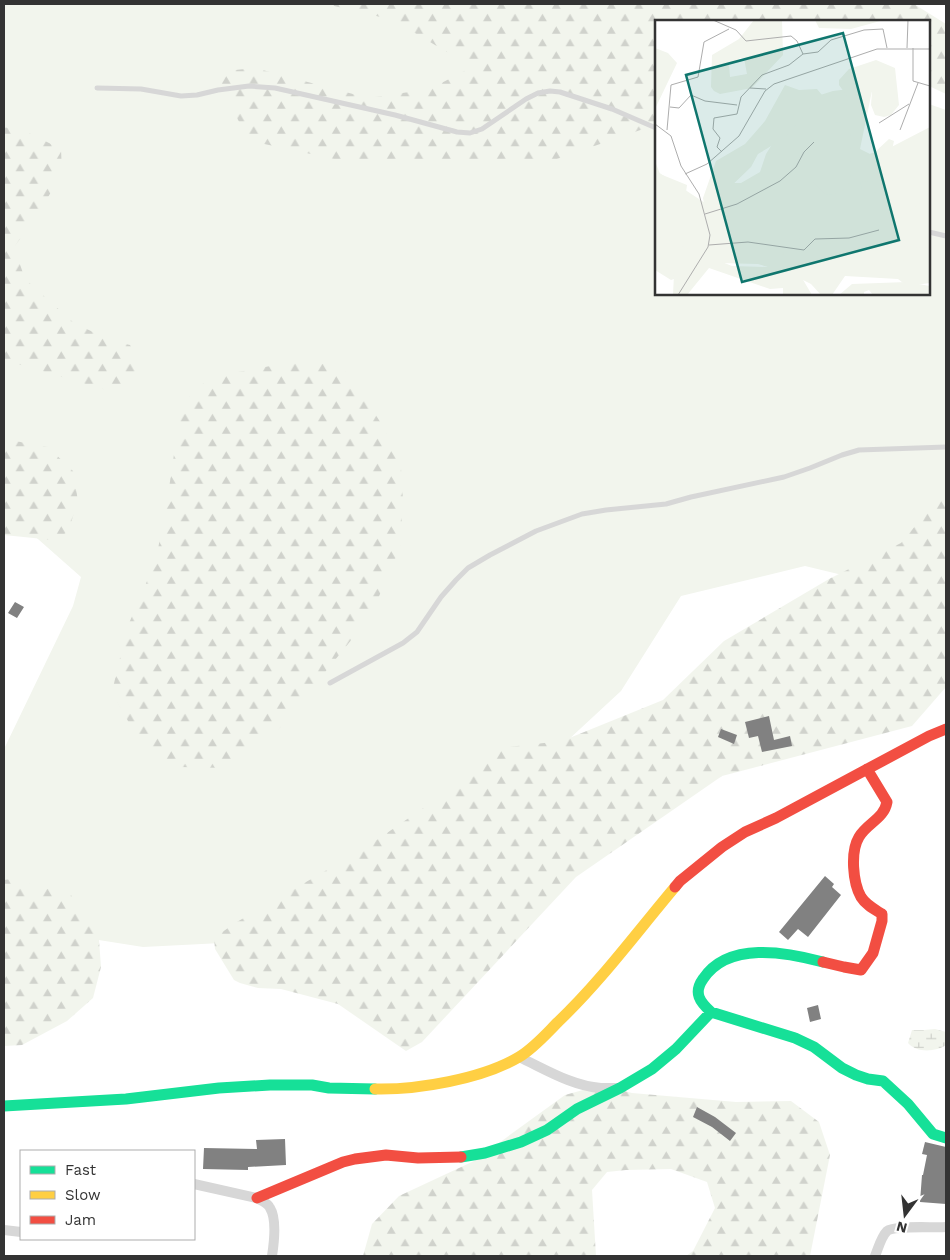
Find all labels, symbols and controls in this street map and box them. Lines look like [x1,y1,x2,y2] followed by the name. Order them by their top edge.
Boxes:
[655,20,930,295] inset map
[20,1150,195,1240] legend
[65,1161,97,1179] text: Fast
[65,1186,101,1204] text: Slow
[880,1190,930,1240] north arrow
[65,1211,96,1229] text: Jam
[895,1218,909,1237] text: N

